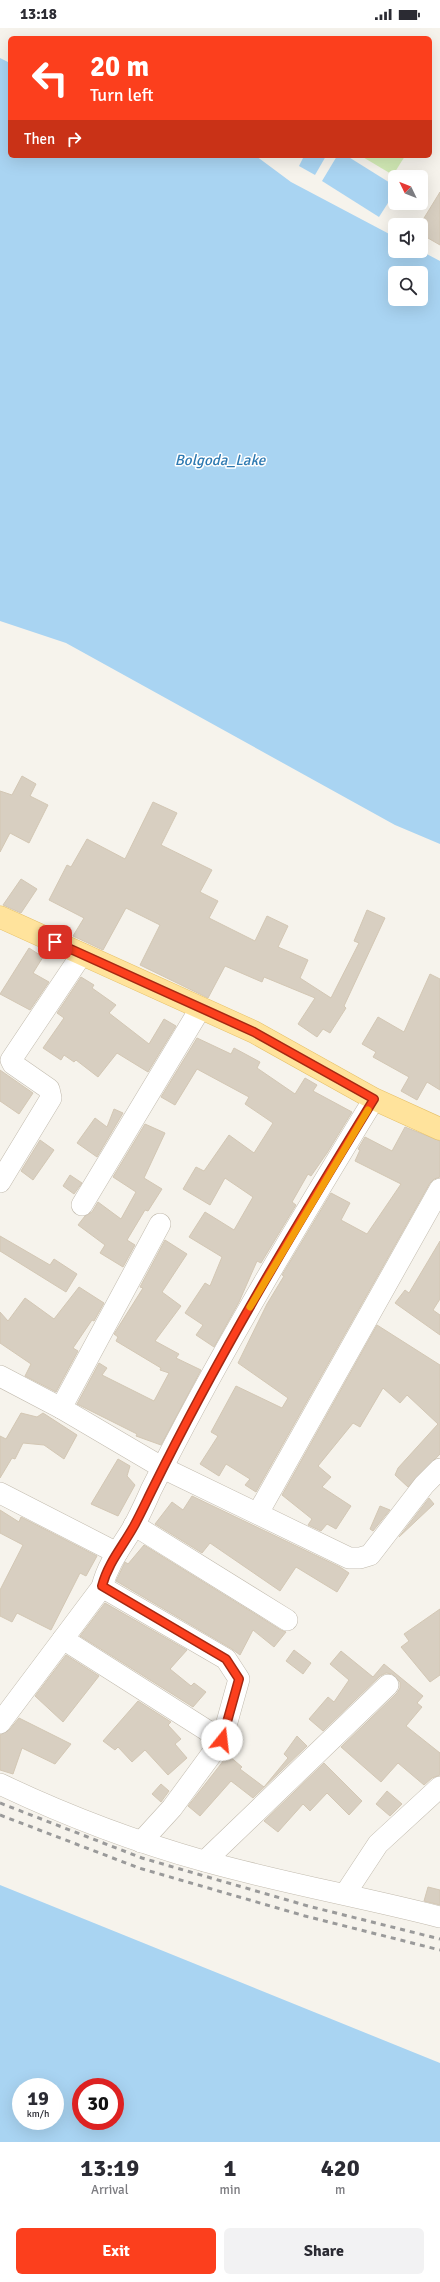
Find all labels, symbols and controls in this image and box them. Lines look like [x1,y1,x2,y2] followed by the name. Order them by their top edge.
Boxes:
[20,5,57,23] text: 13:18
[90,50,149,84] text: 20 m
[24,52,76,104] icon: left
[90,84,153,106] text: Turn left
[63,128,85,150] icon: right
[24,130,55,148] text: Then
[388,170,428,210] north arrow
[388,170,428,306] map controls
[388,218,428,258] button: sound
[388,266,428,306] button: search
[175,451,267,469] water label: Bolgoda_Lake
[38,925,72,959] pin
[44,931,66,953] icon: arrive
[201,1719,243,1761] position arrow
[72,2078,124,2130] speed limit sign: 30
[27,2086,49,2111] text: 19
[27,2108,49,2120] text: km/h
[80,2153,139,2183] text: 13:19
[224,2153,236,2183] text: 1
[321,2153,360,2183] text: 420
[91,2182,128,2198] text: Arrival
[220,2182,241,2198] text: min
[335,2182,345,2198] text: m
[16,2228,216,2274] button: Exit
[224,2228,424,2274] button: Share

